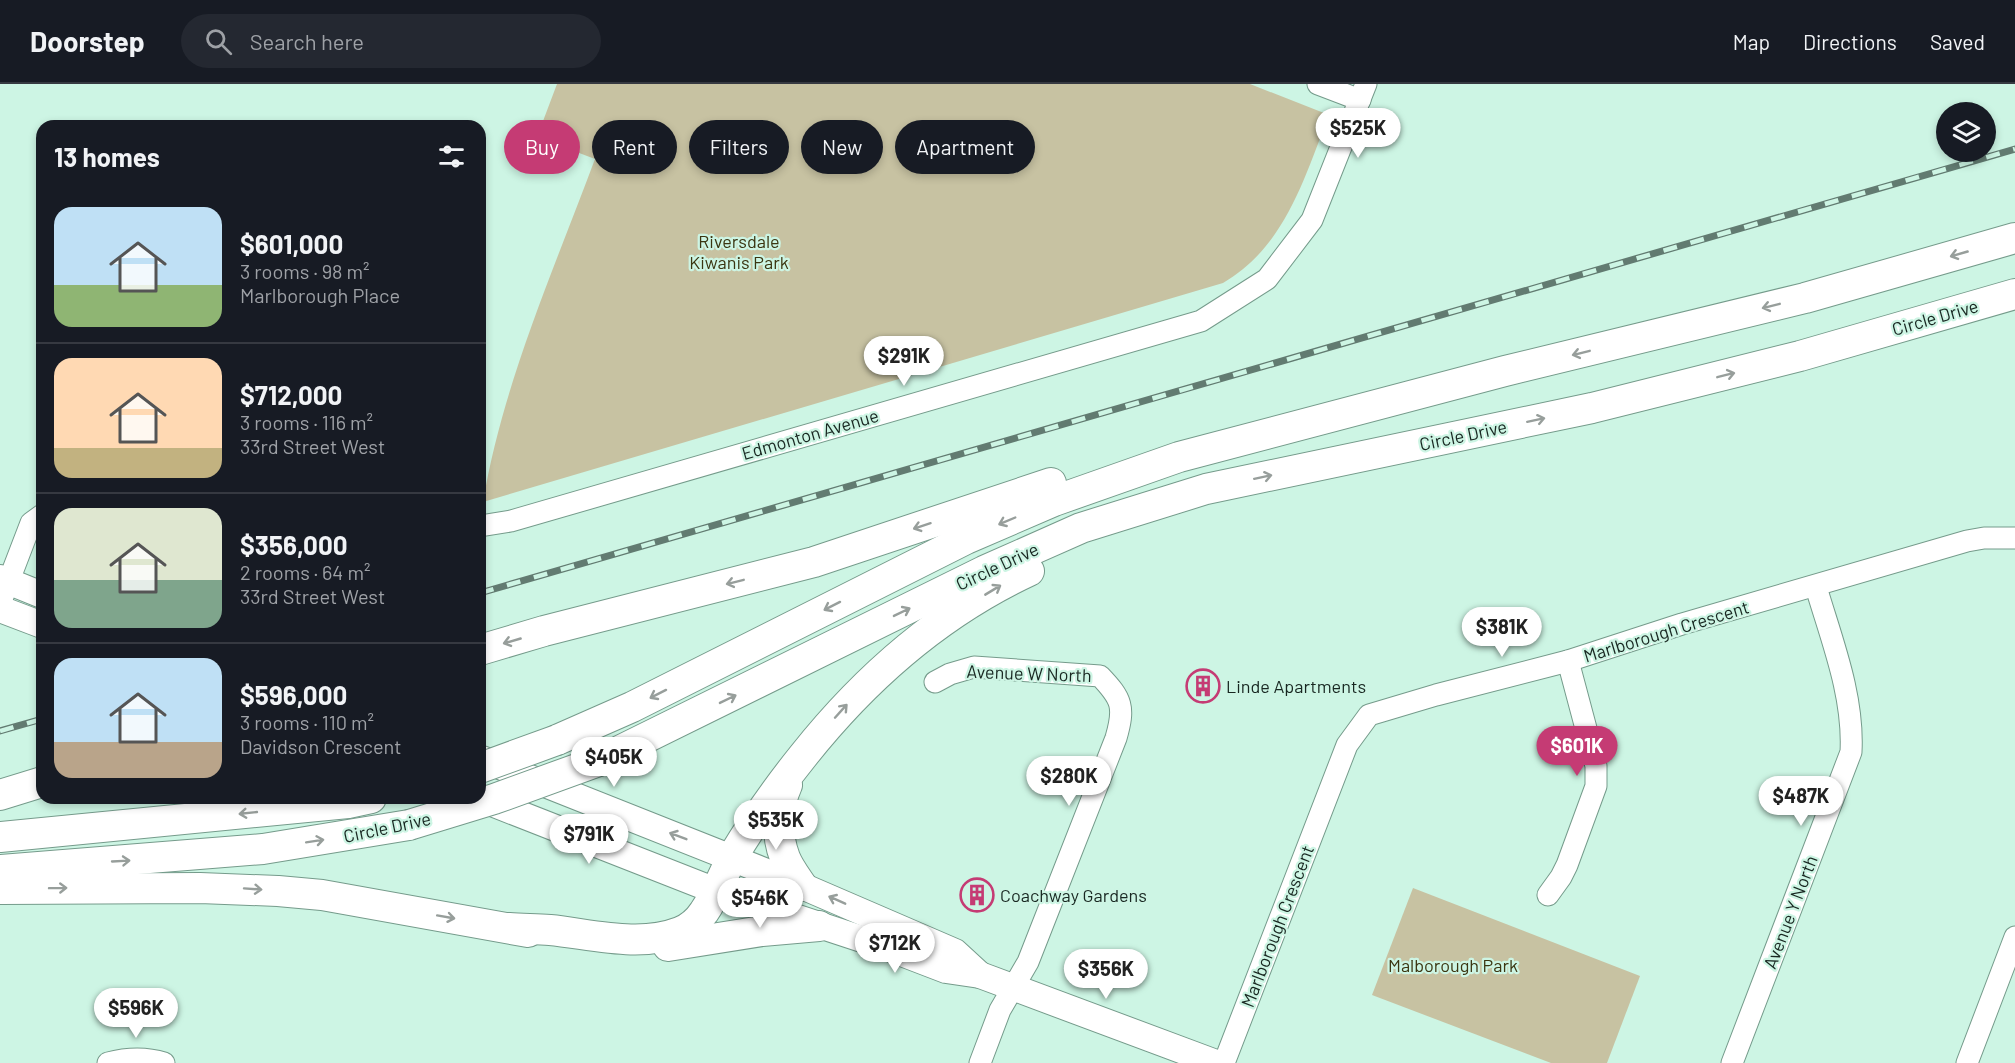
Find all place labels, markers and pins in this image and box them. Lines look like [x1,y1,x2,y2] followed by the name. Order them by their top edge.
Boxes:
[1316,108,1400,159] pin: $525K
[862,336,946,387] pin: $291K
[1460,607,1544,658] pin: $381K
[1185,668,1221,704] building icon: Linde Apartments
[1226,675,1366,697] place label: Linde Apartments
[1535,726,1619,777] pin: $601K
[572,737,656,788] pin: $405K
[1027,756,1111,807] pin: $280K
[1759,776,1843,827] pin: $487K
[734,800,818,851] pin: $535K
[547,814,631,865] pin: $791K
[959,877,995,913] building icon: Coachway Gardens
[718,878,802,929] pin: $546K
[1000,884,1147,906] place label: Coachway Gardens
[853,923,937,974] pin: $712K
[1064,949,1148,1000] pin: $356K
[94,988,178,1039] pin: $596K

